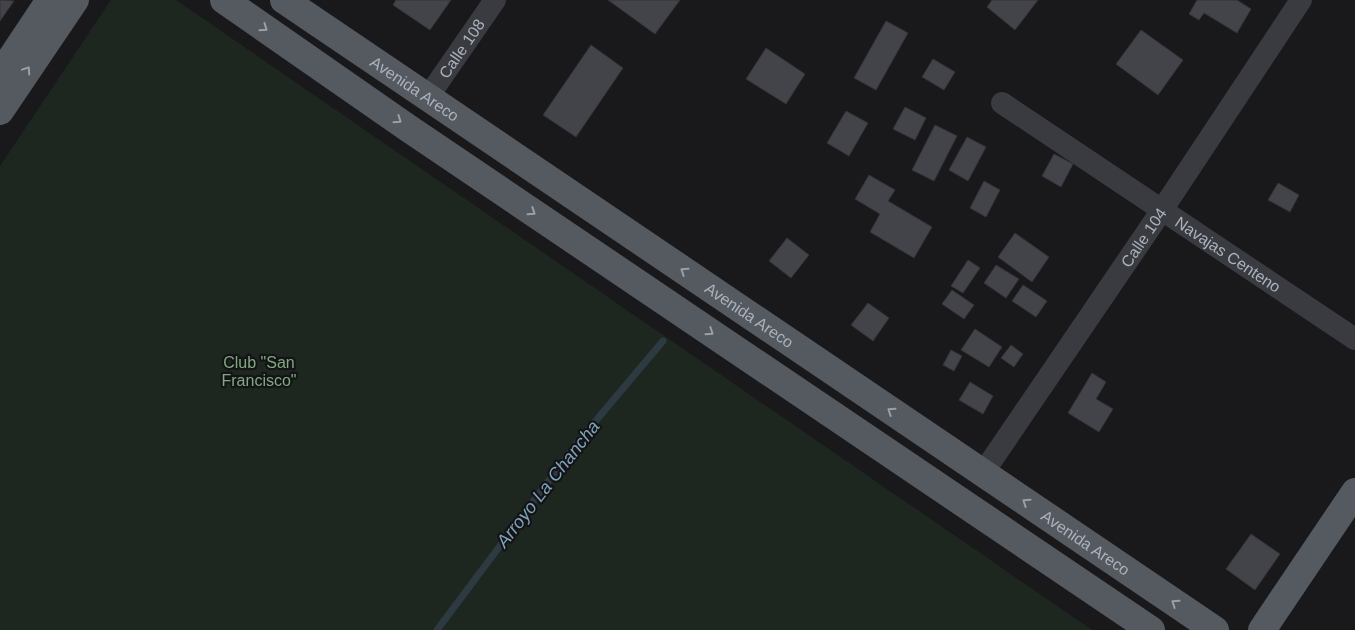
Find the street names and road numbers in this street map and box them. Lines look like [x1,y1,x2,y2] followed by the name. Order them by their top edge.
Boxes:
[436,16,488,81] street label: Calle 108
[367,53,462,125] street label: Avenida Areco
[1118,205,1170,270] street label: Calle 104
[1172,213,1284,296] street label: Navajas Centeno
[702,279,797,351] street label: Avenida Areco
[1038,507,1133,579] street label: Avenida Areco

